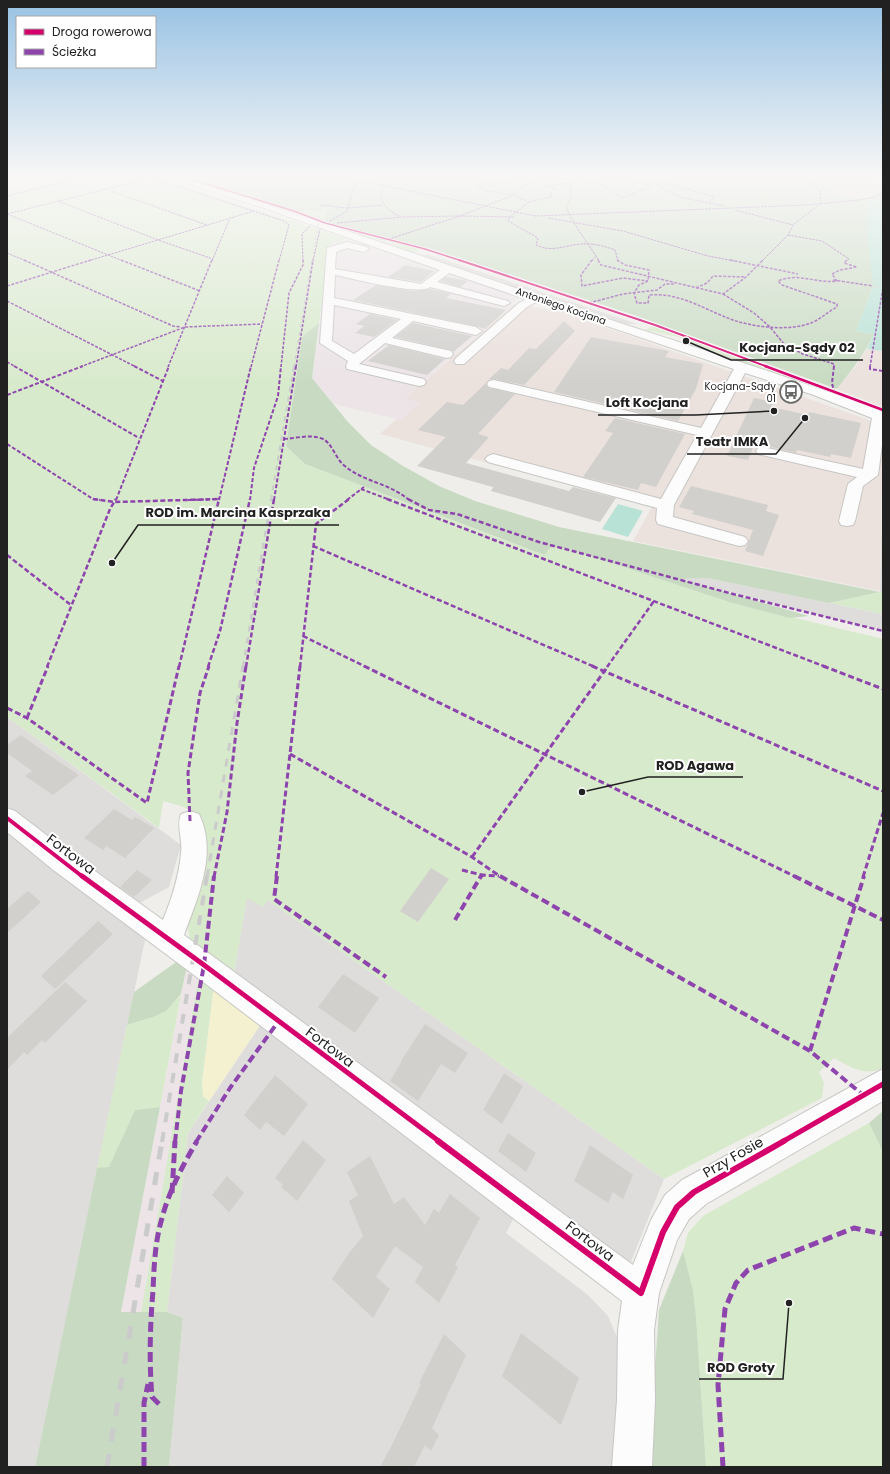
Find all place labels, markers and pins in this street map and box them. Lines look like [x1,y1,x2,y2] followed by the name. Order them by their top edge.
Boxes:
[731,335,863,360] callout: Kocjana-Sądy 02
[705,379,776,406] place label: Kocjana-Sądy 01
[778,379,804,405] bus stop icon: Kocjana-Sądy 01
[598,390,696,415] callout: Loft Kocjana
[687,429,776,454] callout: Teatr IMKA
[138,500,339,525] callout: ROD im. Marcina Kasprzaka
[648,752,743,777] callout: ROD Agawa
[699,1354,783,1379] callout: ROD Groty

